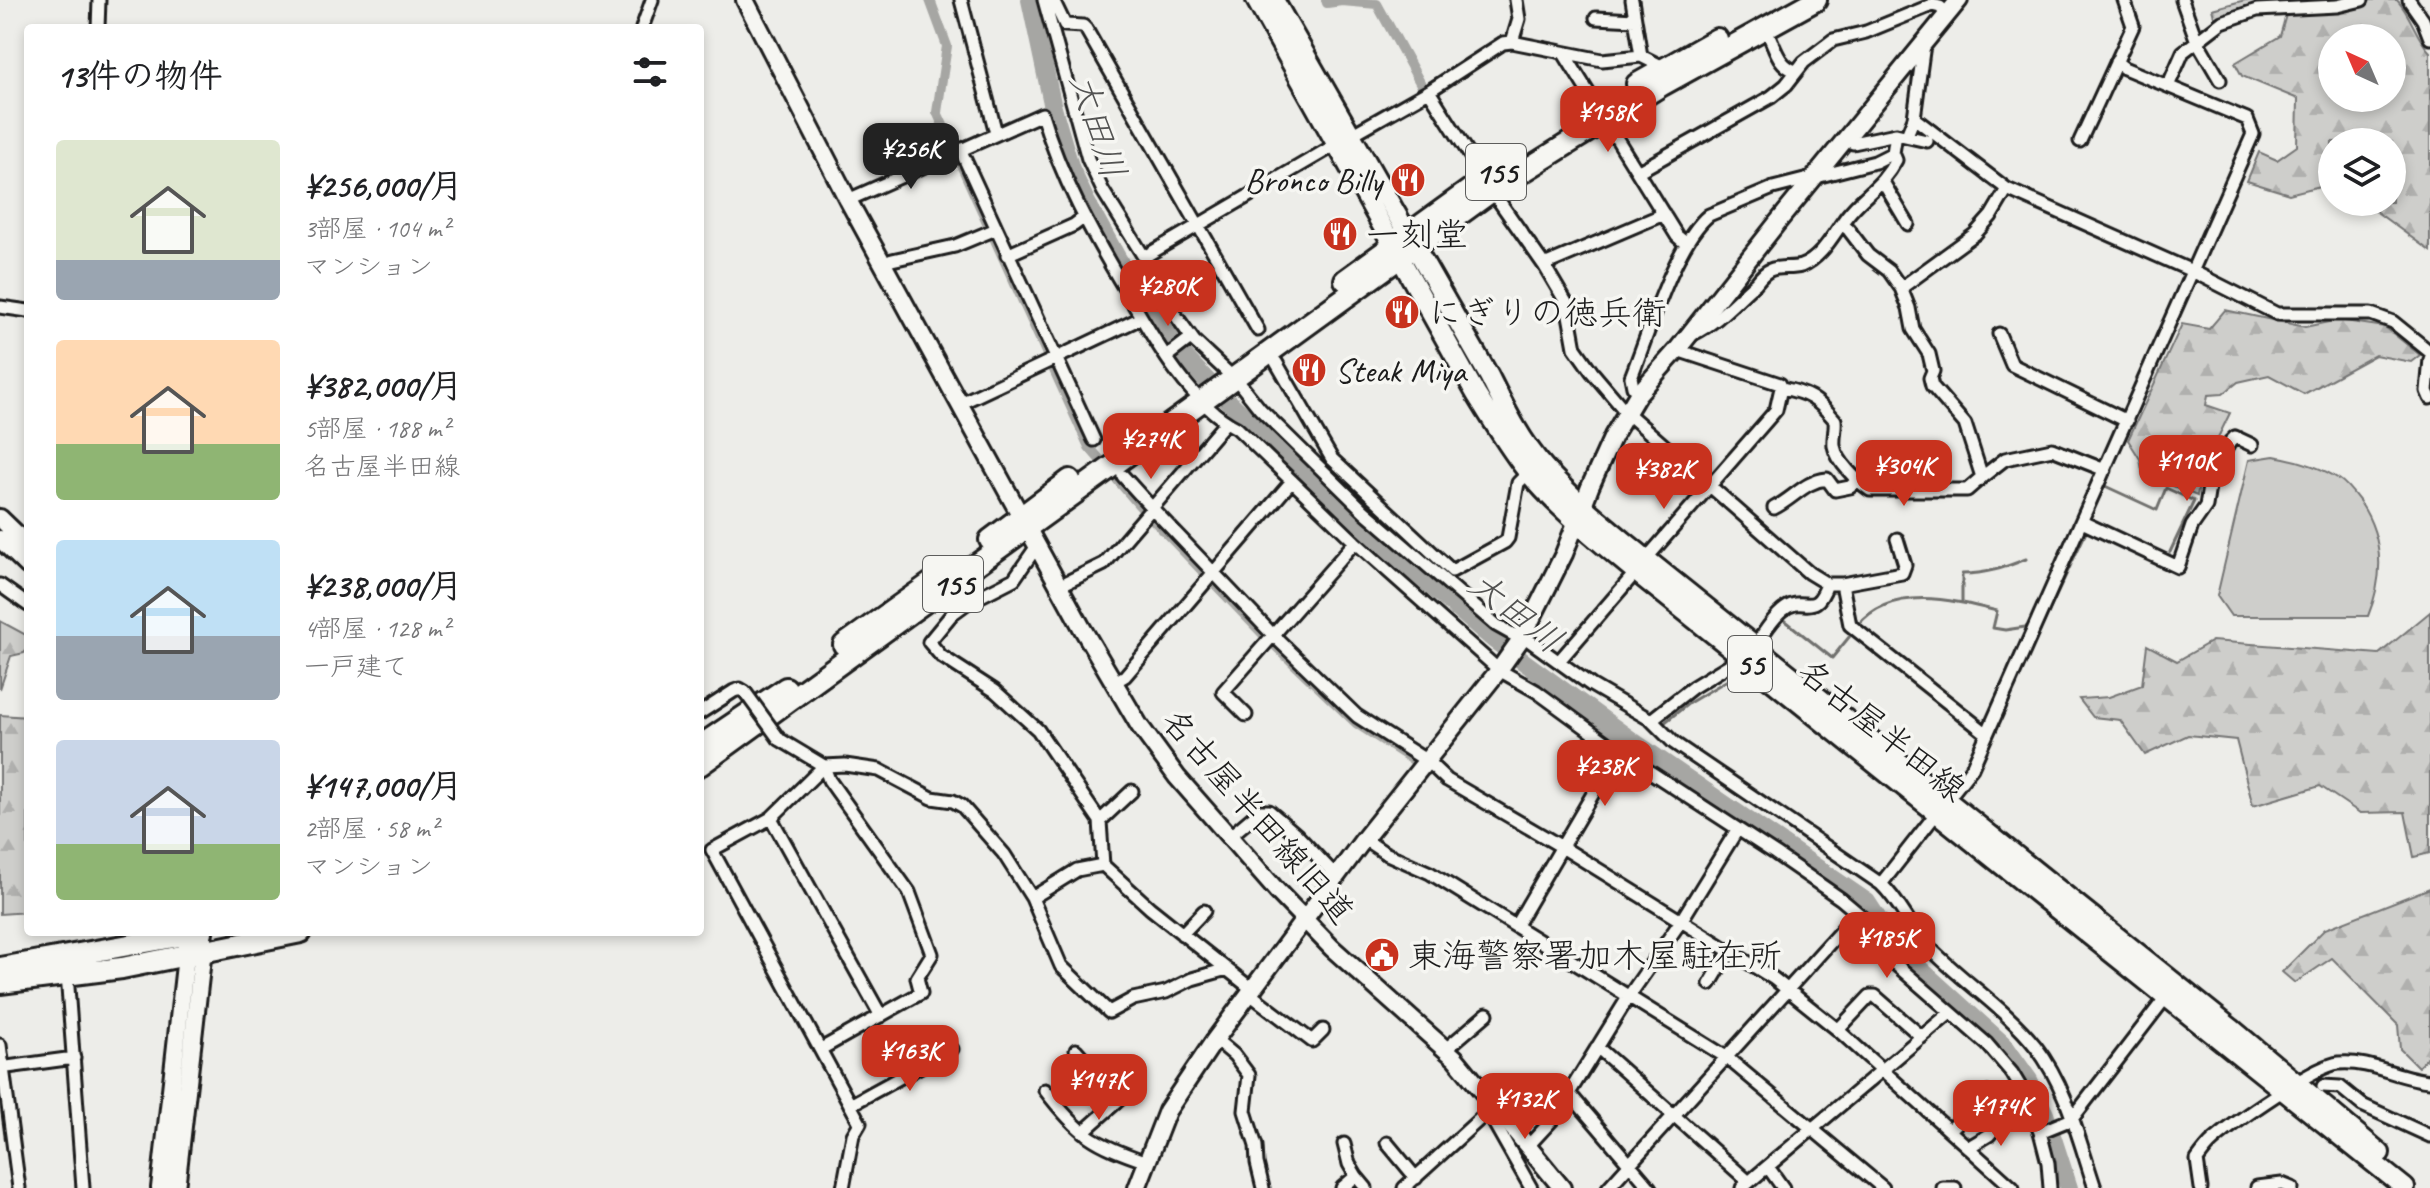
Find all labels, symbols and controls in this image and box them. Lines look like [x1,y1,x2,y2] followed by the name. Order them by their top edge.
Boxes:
[2318,24,2406,112] north arrow
[2318,24,2406,216] map controls
[628,50,672,94] icon: filters
[56,54,223,97] text: 13件の物件
[1059,68,1137,184] water label: 大田川
[1552,86,1664,154] pin: ¥158K
[1578,95,1638,128] text: ¥158K
[855,123,967,191] pin: ¥256K
[2318,128,2406,216] button: layers
[881,132,941,165] text: ¥256K
[1466,144,1526,200] road number: 155
[1245,159,1385,202] place label: Bronco Billy
[1389,161,1427,199] restaurant icon: Bronco Billy
[304,164,463,207] text: ¥256,000/月
[120,172,216,268] icon: home
[304,212,449,245] text: 3部屋 · 104 m²
[1366,213,1468,256] place label: 一刻堂
[1321,215,1359,253] restaurant icon: 一刻堂
[304,250,433,283] text: マンション
[1112,260,1224,328] pin: ¥280K
[1138,269,1198,302] text: ¥280K
[1428,291,1666,334] place label: にぎりの徳兵衛
[1383,293,1421,331] restaurant icon: にぎりの徳兵衛
[1335,349,1468,392] place label: Steak Miya
[1290,351,1328,389] restaurant icon: Steak Miya
[304,364,463,407] text: ¥382,000/月
[120,372,216,468] icon: home
[304,412,449,445] text: 5部屋 · 188 m²
[1095,413,1207,481] pin: ¥274K
[1121,422,1181,455] text: ¥274K
[2131,435,2243,503] pin: ¥110K
[1848,440,1960,508] pin: ¥304K
[1608,443,1720,511] pin: ¥382K
[2157,444,2217,477] text: ¥110K
[1874,449,1934,482] text: ¥304K
[304,450,460,483] text: 名古屋半田線
[1634,452,1694,485] text: ¥382K
[923,556,983,612] road number: 155
[1459,561,1573,663] water label: 大田川
[304,564,463,607] text: ¥238,000/月
[120,572,216,668] icon: home
[304,612,449,645] text: 4部屋 · 128 m²
[1728,636,1772,692] road number: 55
[1789,649,1975,811] street label: 名古屋半田線
[304,650,408,683] text: 一戸建て
[1153,699,1363,933] street label: 名古屋半田線旧道
[1549,740,1661,808] pin: ¥238K
[1575,749,1635,782] text: ¥238K
[304,764,463,807] text: ¥147,000/月
[120,772,216,868] icon: home
[304,812,438,845] text: 2部屋 · 58 m²
[304,850,433,883] text: マンション
[1831,912,1943,980] pin: ¥185K
[1857,921,1917,954] text: ¥185K
[1408,934,1782,977] place label: 東海警察署加木屋駐在所
[1363,936,1401,974] public building icon: 東海警察署加木屋駐在所
[854,1025,966,1093] pin: ¥163K
[880,1034,940,1067] text: ¥163K
[1043,1054,1155,1122] pin: ¥147K
[1069,1063,1129,1096] text: ¥147K
[1469,1073,1581,1141] pin: ¥132K
[1945,1080,2057,1148] pin: ¥174K
[1495,1082,1555,1115] text: ¥132K
[1971,1089,2031,1122] text: ¥174K

